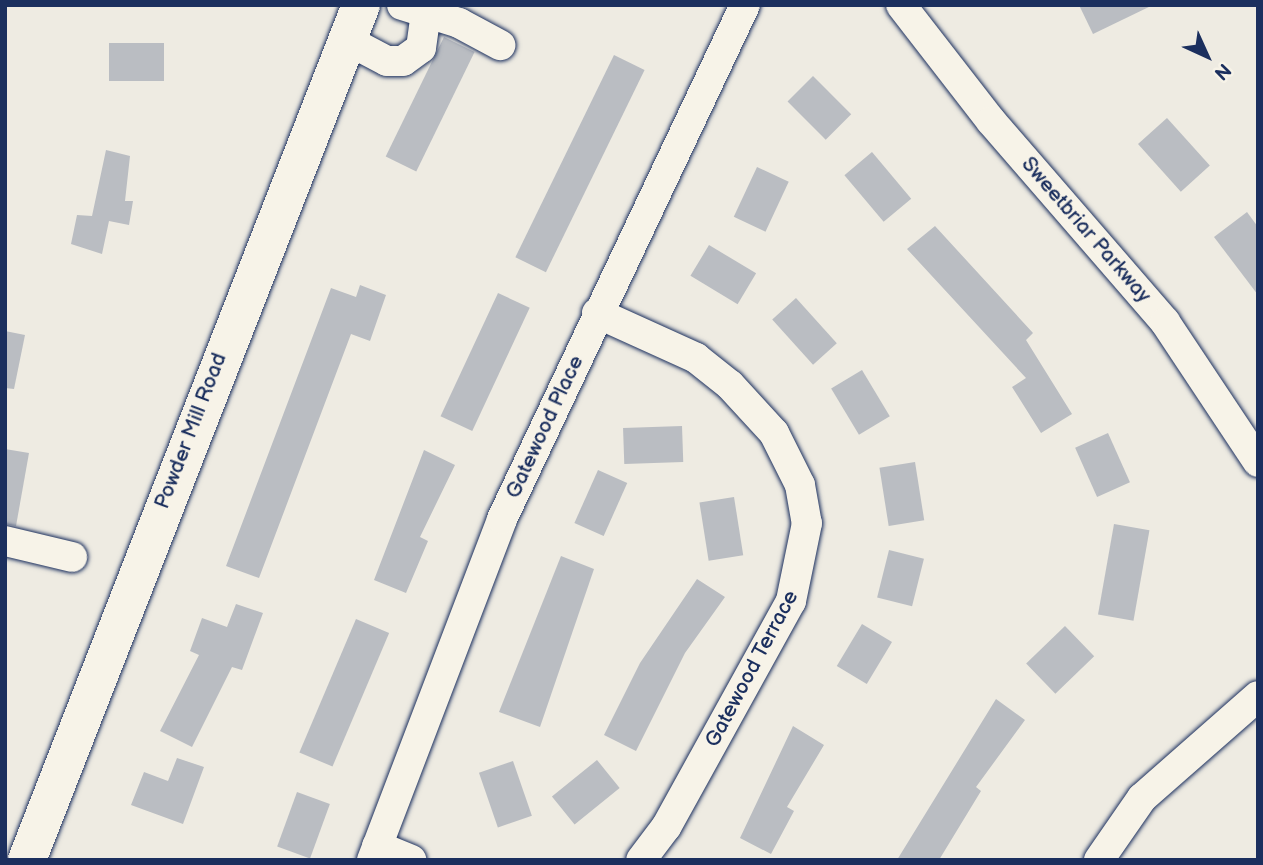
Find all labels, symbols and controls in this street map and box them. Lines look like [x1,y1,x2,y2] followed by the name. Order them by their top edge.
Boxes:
[1172,21,1242,91] north arrow
[1209,58,1235,84] text: N
[1016,152,1156,308] street label: Sweetbriar Parkway
[150,350,232,512] street label: Powder Mill Road
[501,352,589,502] street label: Gatewood Place
[700,586,804,752] street label: Gatewood Terrace

